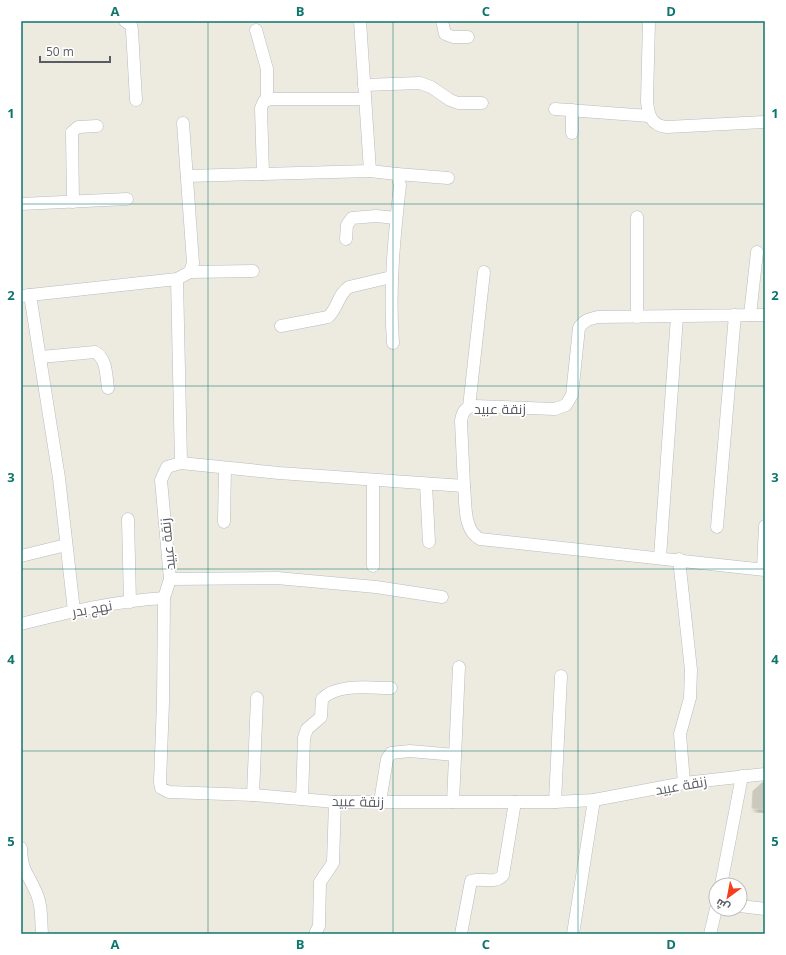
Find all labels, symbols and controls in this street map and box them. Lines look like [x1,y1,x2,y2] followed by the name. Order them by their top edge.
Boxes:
[111,2,120,20] text: A
[296,2,305,20] text: B
[482,2,490,20] text: C
[666,2,676,20] text: D
[40,38,110,64] scale bar
[46,43,74,60] text: 50 m
[7,104,15,122] text: 1
[771,104,779,122] text: 1
[7,286,15,304] text: 2
[771,286,779,304] text: 2
[474,399,526,418] street label: زنقة عبيد
[7,468,15,486] text: 3
[771,468,779,486] text: 3
[155,517,179,571] street label: زنقة عبيد
[70,595,114,621] street label: نهج بدر
[7,650,15,668] text: 4
[771,650,779,668] text: 4
[654,771,708,799] street label: زنقة عبيد
[332,791,384,811] street label: زنقة عبيد
[7,832,15,850] text: 5
[771,832,779,850] text: 5
[708,877,748,917] north arrow
[712,896,732,916] text: ش
[111,935,120,953] text: A
[296,935,305,953] text: B
[482,935,490,953] text: C
[666,935,676,953] text: D

